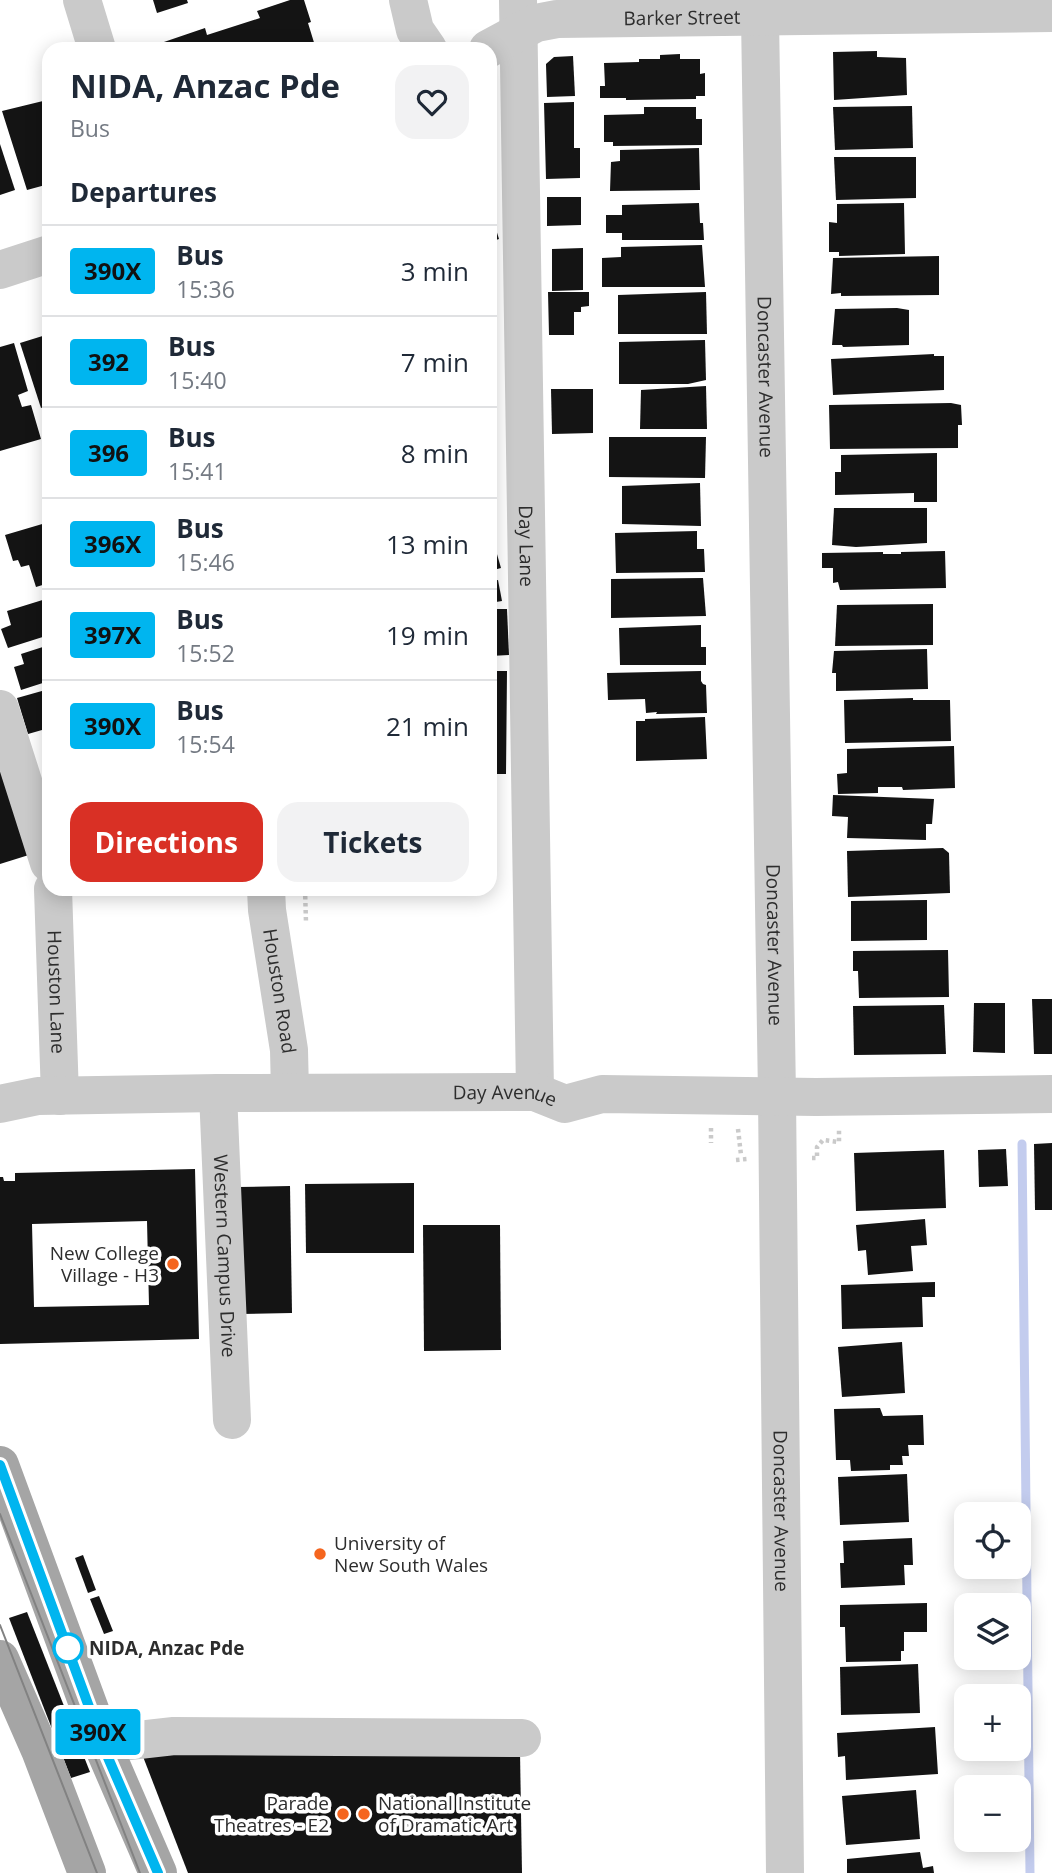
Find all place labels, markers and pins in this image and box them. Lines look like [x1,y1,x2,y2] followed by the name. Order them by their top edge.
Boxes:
[50,1240,159,1288] place label: New College Village - H3
[165,1256,181,1272] marker: New College Village - H3
[334,1530,488,1578] place label: University of New South Wales
[312,1546,328,1562] marker: University of New South Wales
[53,1633,83,1663] marker: NIDA, Anzac Pde
[89,1635,245,1661] place label: NIDA, Anzac Pde
[214,1790,329,1838] place label: Parade Theatres - E2
[378,1790,531,1838] place label: National Institute of Dramatic Art
[335,1806,351,1822] marker: Parade Theatres - E2
[356,1806,372,1822] marker: National Institute of Dramatic Art

